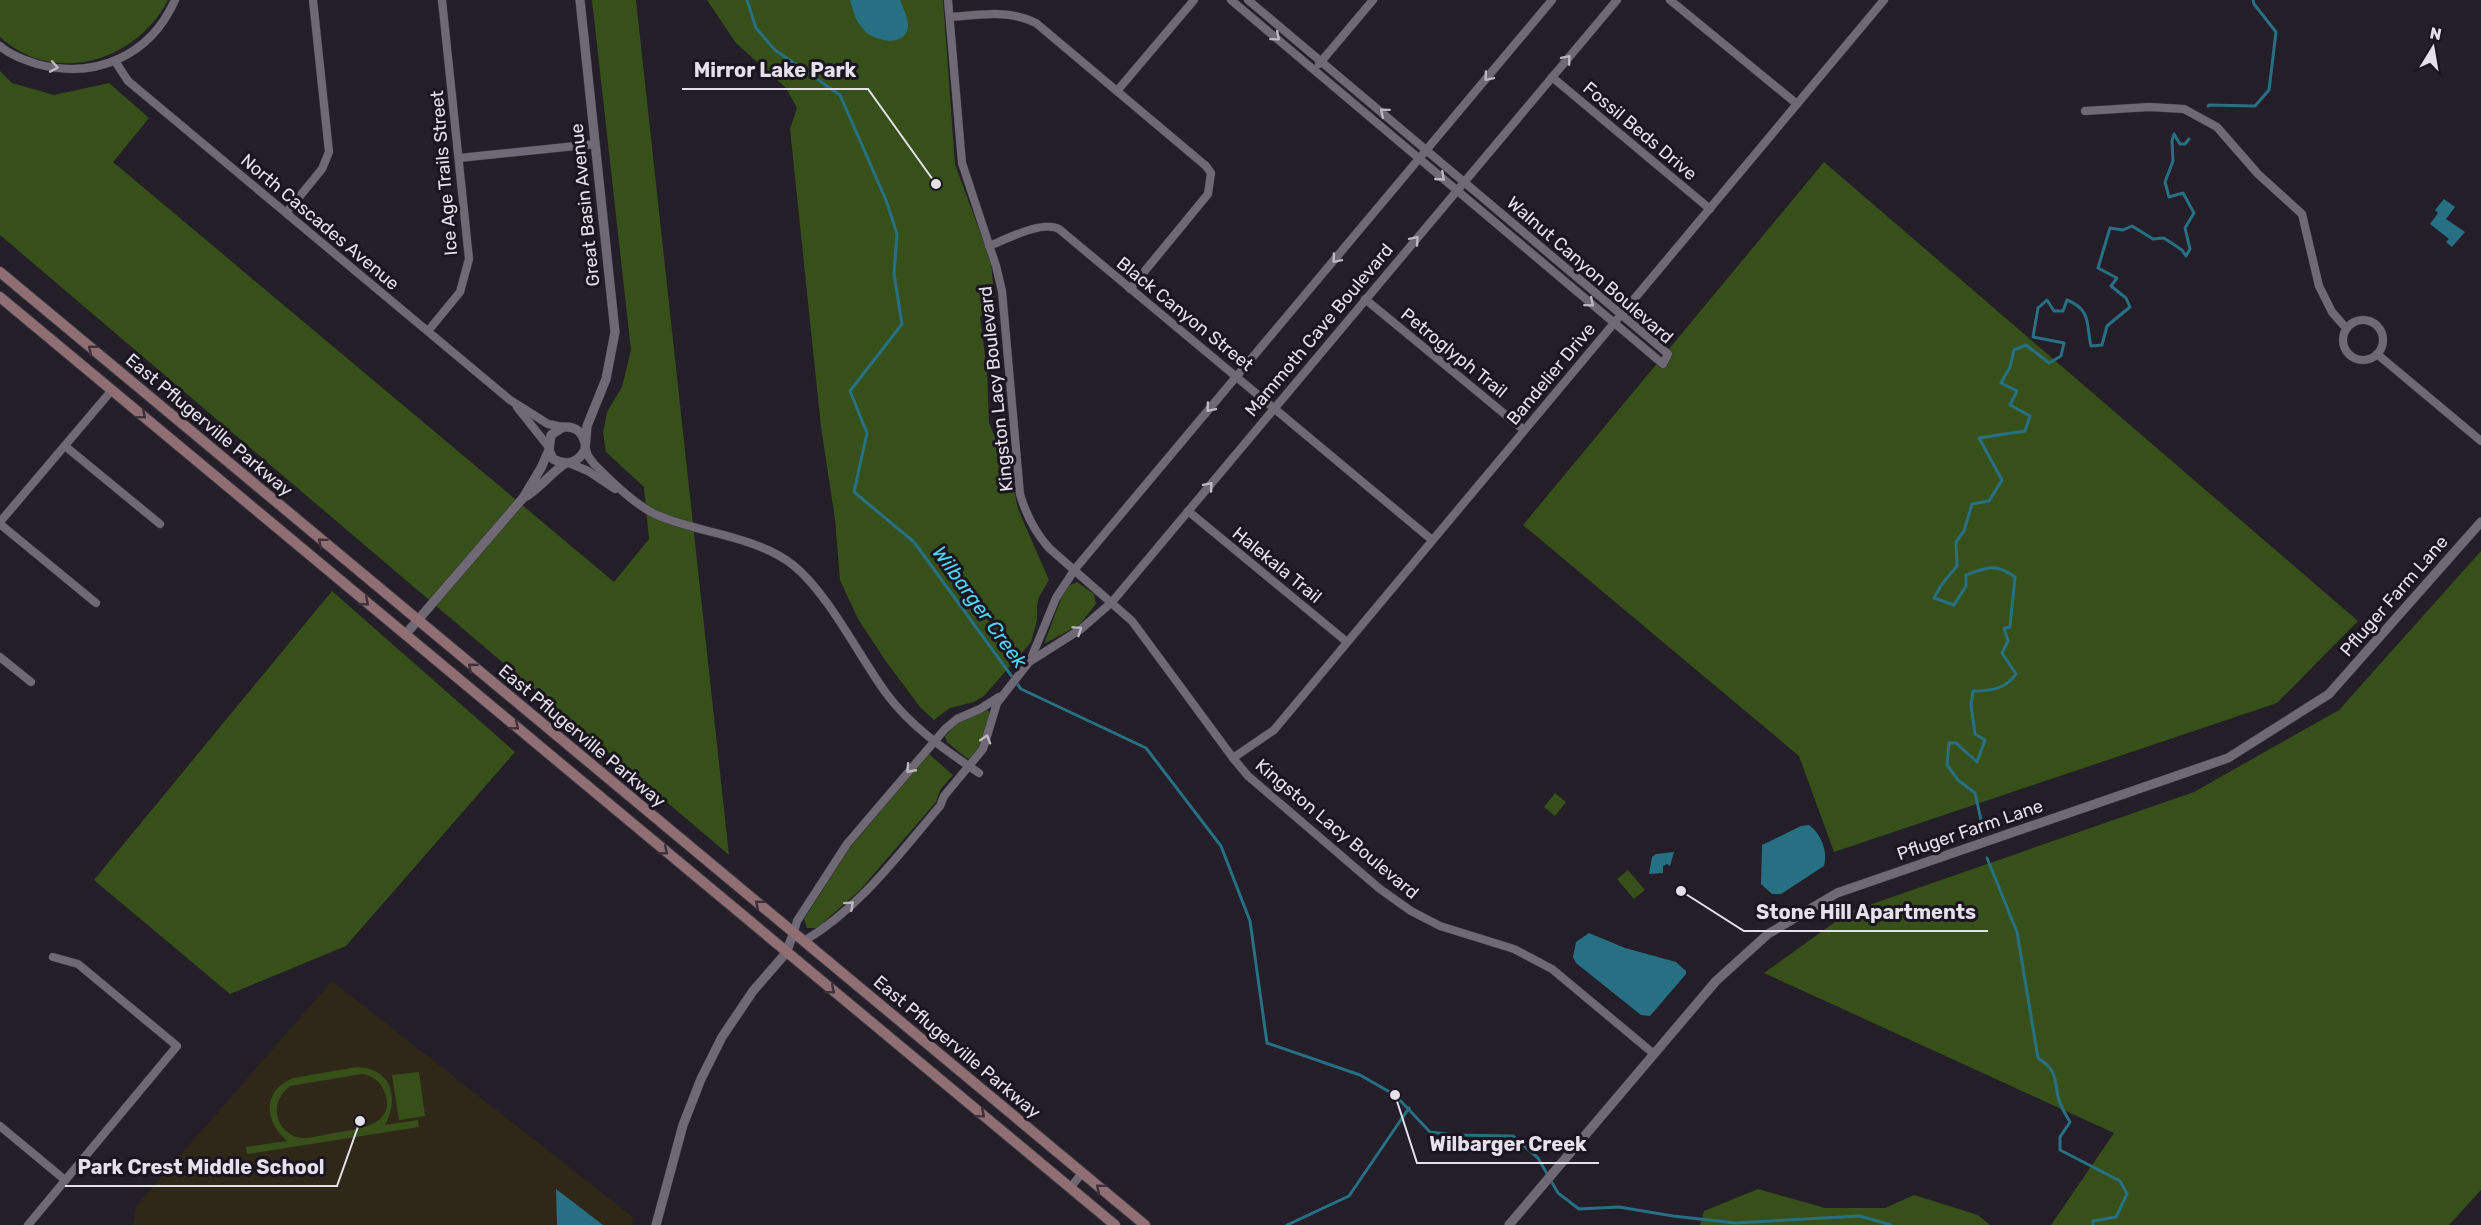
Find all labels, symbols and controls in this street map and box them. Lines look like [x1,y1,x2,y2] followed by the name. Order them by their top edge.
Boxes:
[2403,18,2463,78] north arrow
[2428,23,2443,44] text: N
[1269,30,1280,41] one-way arrow
[682,51,868,89] callout: Mirror Lake Park
[1560,55,1571,66] one-way arrow
[694,58,857,82] text: Mirror Lake Park
[48,60,58,73] one-way arrow
[1484,70,1495,81] one-way arrow
[1579,77,1701,185] street label: Fossil Beds Drive
[426,90,462,256] street label: Ice Age Trails Street
[1379,108,1390,119] one-way arrow
[566,122,604,288] street label: Great Basin Avenue
[236,149,404,295] street label: North Cascades Avenue
[1434,170,1444,181] one-way arrow
[1502,192,1678,348] street label: Walnut Canyon Boulevard
[1408,236,1419,247] one-way arrow
[1240,239,1398,421] street label: Mammoth Cave Boulevard
[1112,252,1258,376] street label: Black Canyon Street
[1332,252,1343,263] one-way arrow
[974,285,1018,493] street label: Kingston Lacy Boulevard
[1583,296,1594,307] one-way arrow
[1396,303,1512,403] street label: Petroglyph Trail
[1502,318,1600,430] street label: Bandelier Drive
[88,345,99,356] one-way arrow
[121,349,297,501] street label: East Pflugerville Parkway
[1207,401,1218,412] one-way arrow
[135,407,146,418] one-way arrow
[1201,482,1212,493] one-way arrow
[1228,522,1326,608] street label: Halekala Trail
[2335,531,2453,661] street label: Pfluger Farm Lane
[318,538,329,549] one-way arrow
[928,541,1033,673] water label: Wilbarger Creek
[358,594,369,605] one-way arrow
[1071,626,1082,637] one-way arrow
[494,660,670,812] street label: East Pflugerville Parkway
[468,663,479,674] one-way arrow
[508,719,519,730] one-way arrow
[979,735,991,745] one-way arrow
[1251,754,1423,904] street label: Kingston Lacy Boulevard
[906,763,917,773] one-way arrow
[1894,795,2046,865] street label: Pfluger Farm Lane
[657,844,668,855] one-way arrow
[1744,893,1988,931] callout: Stone Hill Apartments
[755,900,766,911] one-way arrow
[1756,900,1976,924] text: Stone Hill Apartments
[844,901,854,912] one-way arrow
[869,971,1045,1123] street label: East Pflugerville Parkway
[824,982,835,993] one-way arrow
[974,1107,985,1118] one-way arrow
[1417,1125,1599,1163] callout: Wilbarger Creek
[1429,1132,1587,1156] text: Wilbarger Creek
[65,1148,337,1186] callout: Park Crest Middle School
[77,1155,325,1179] text: Park Crest Middle School
[1096,1184,1107,1195] one-way arrow

